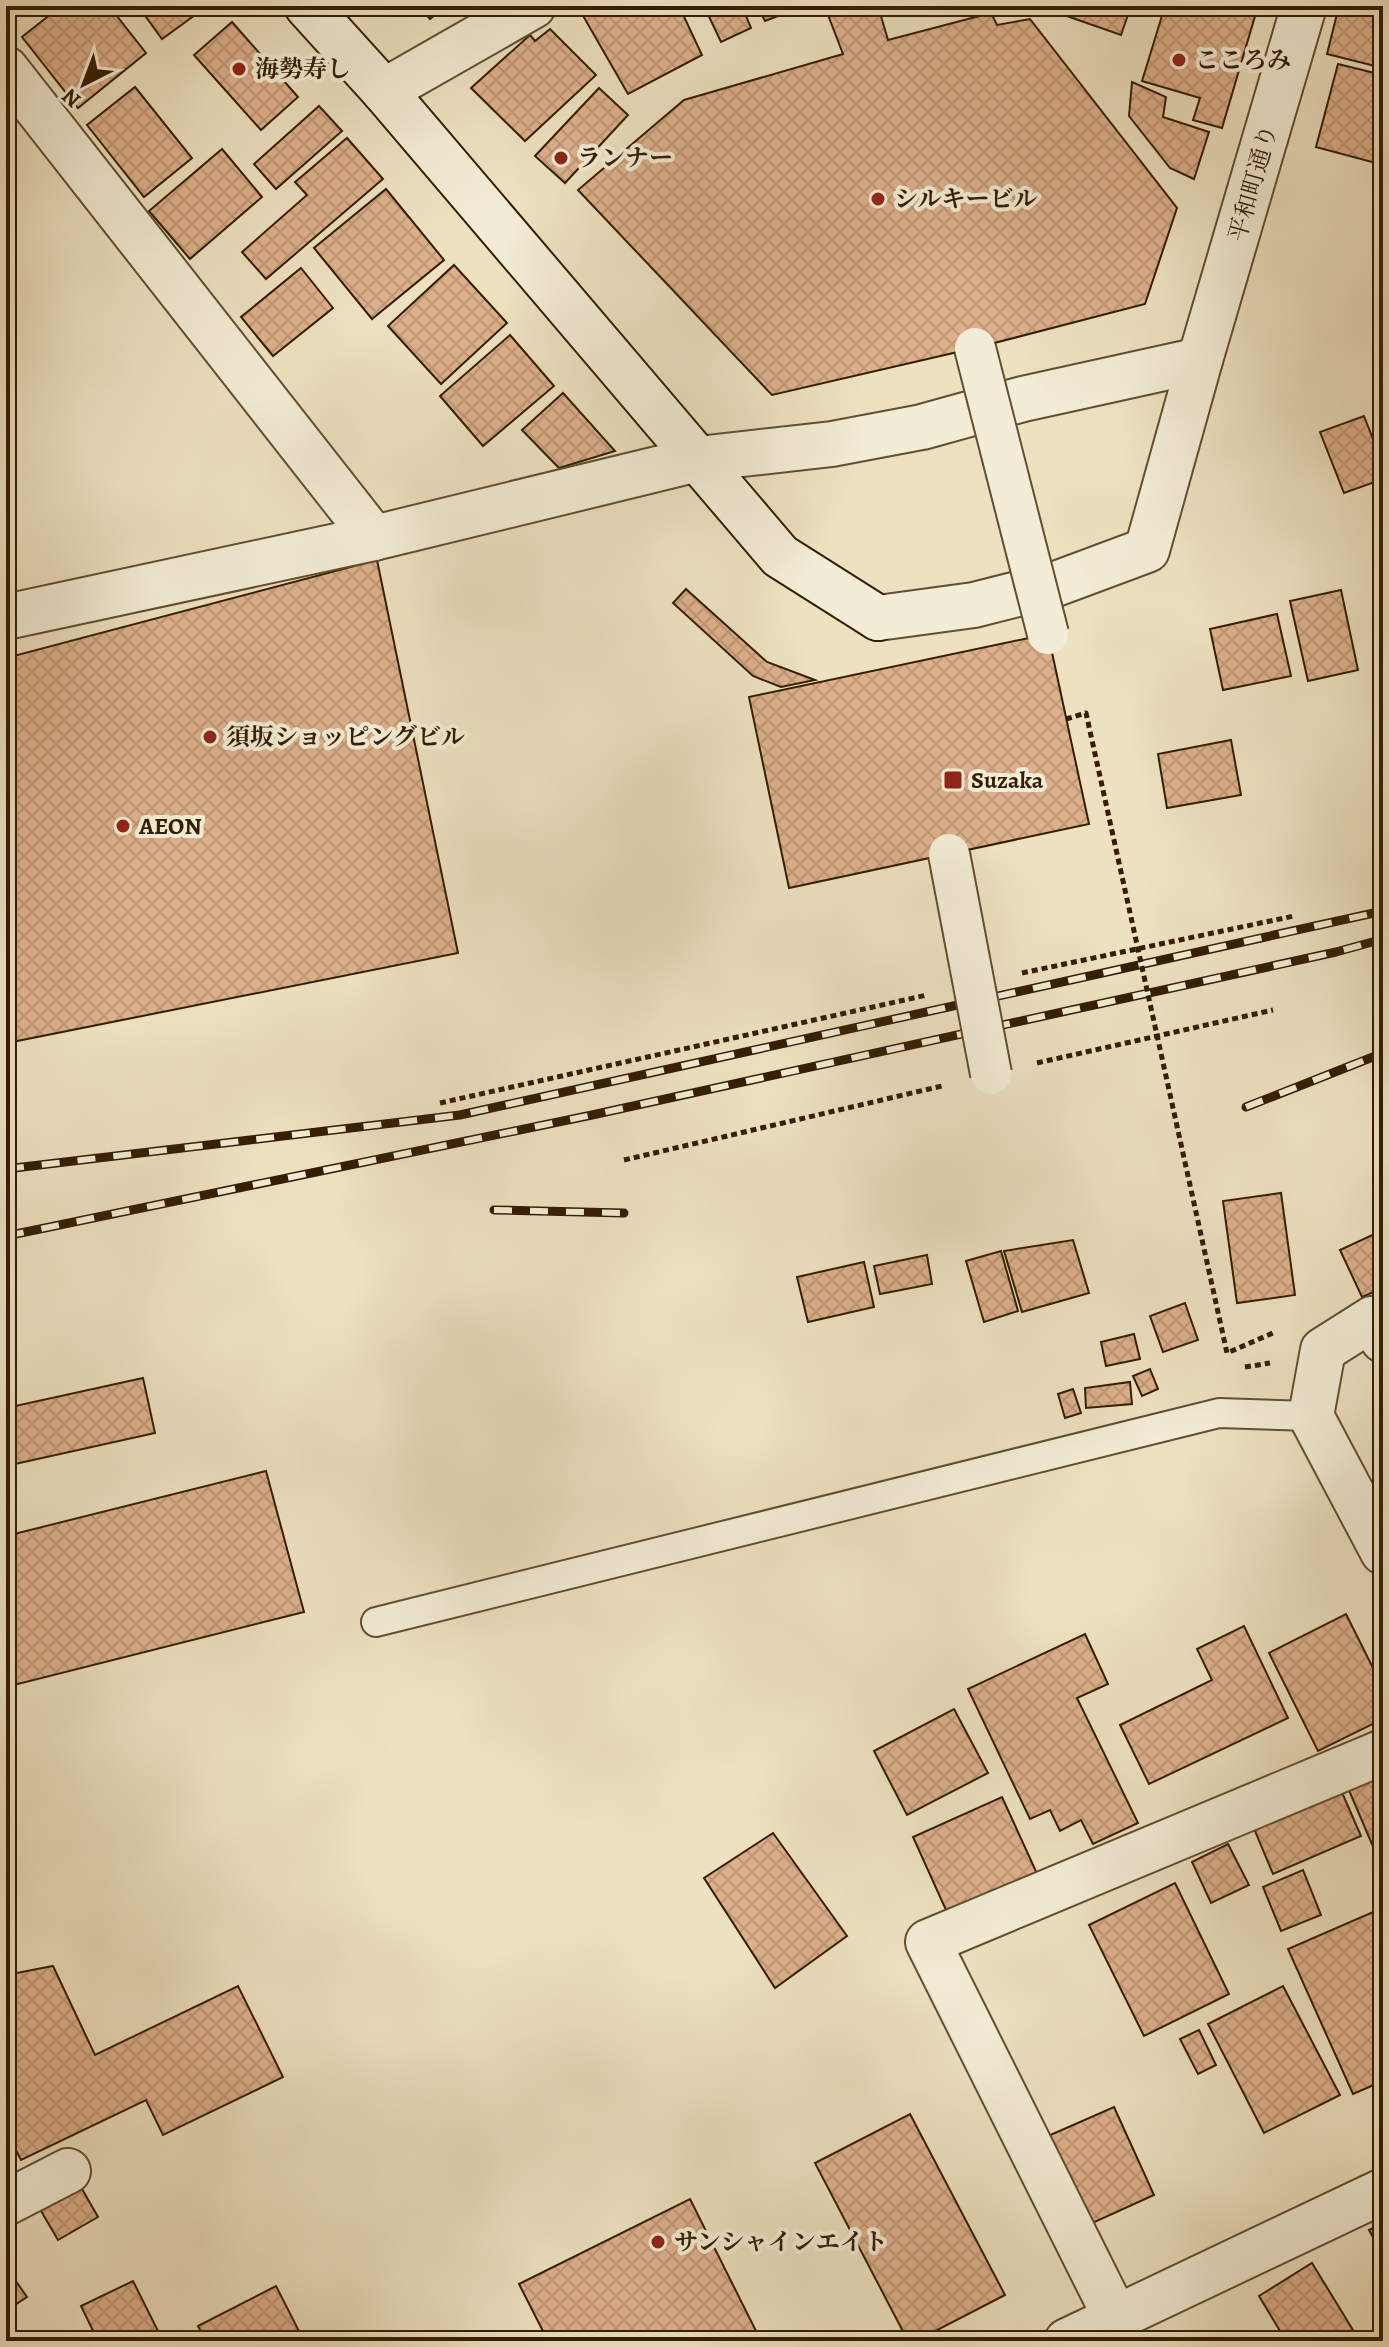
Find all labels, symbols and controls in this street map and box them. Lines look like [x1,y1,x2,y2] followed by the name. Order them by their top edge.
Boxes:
[44,44,124,124] north arrow
[1195,44,1291,76] place label: こころみ
[1170,51,1188,69] marker: こころみ
[255,53,351,85] place label: 海勢寿し
[230,60,248,78] marker: 海勢寿し
[55,82,87,115] text: N
[1221,121,1285,245] street label: 平和町通り
[577,142,673,174] place label: ランナー
[552,149,570,167] marker: ランナー
[894,183,1037,215] place label: シルキービル
[869,190,887,208] marker: シルキービル
[226,721,465,753] place label: 須坂ショッピングビル
[201,728,219,746] marker: 須坂ショッピングビル
[971,764,1044,796] place label: Suzaka
[942,769,964,791] marker: Suzaka
[138,810,202,842] place label: AEON
[114,817,132,835] marker: AEON
[674,2226,888,2258] place label: サンシャインエイト
[649,2233,667,2251] marker: サンシャインエイト

